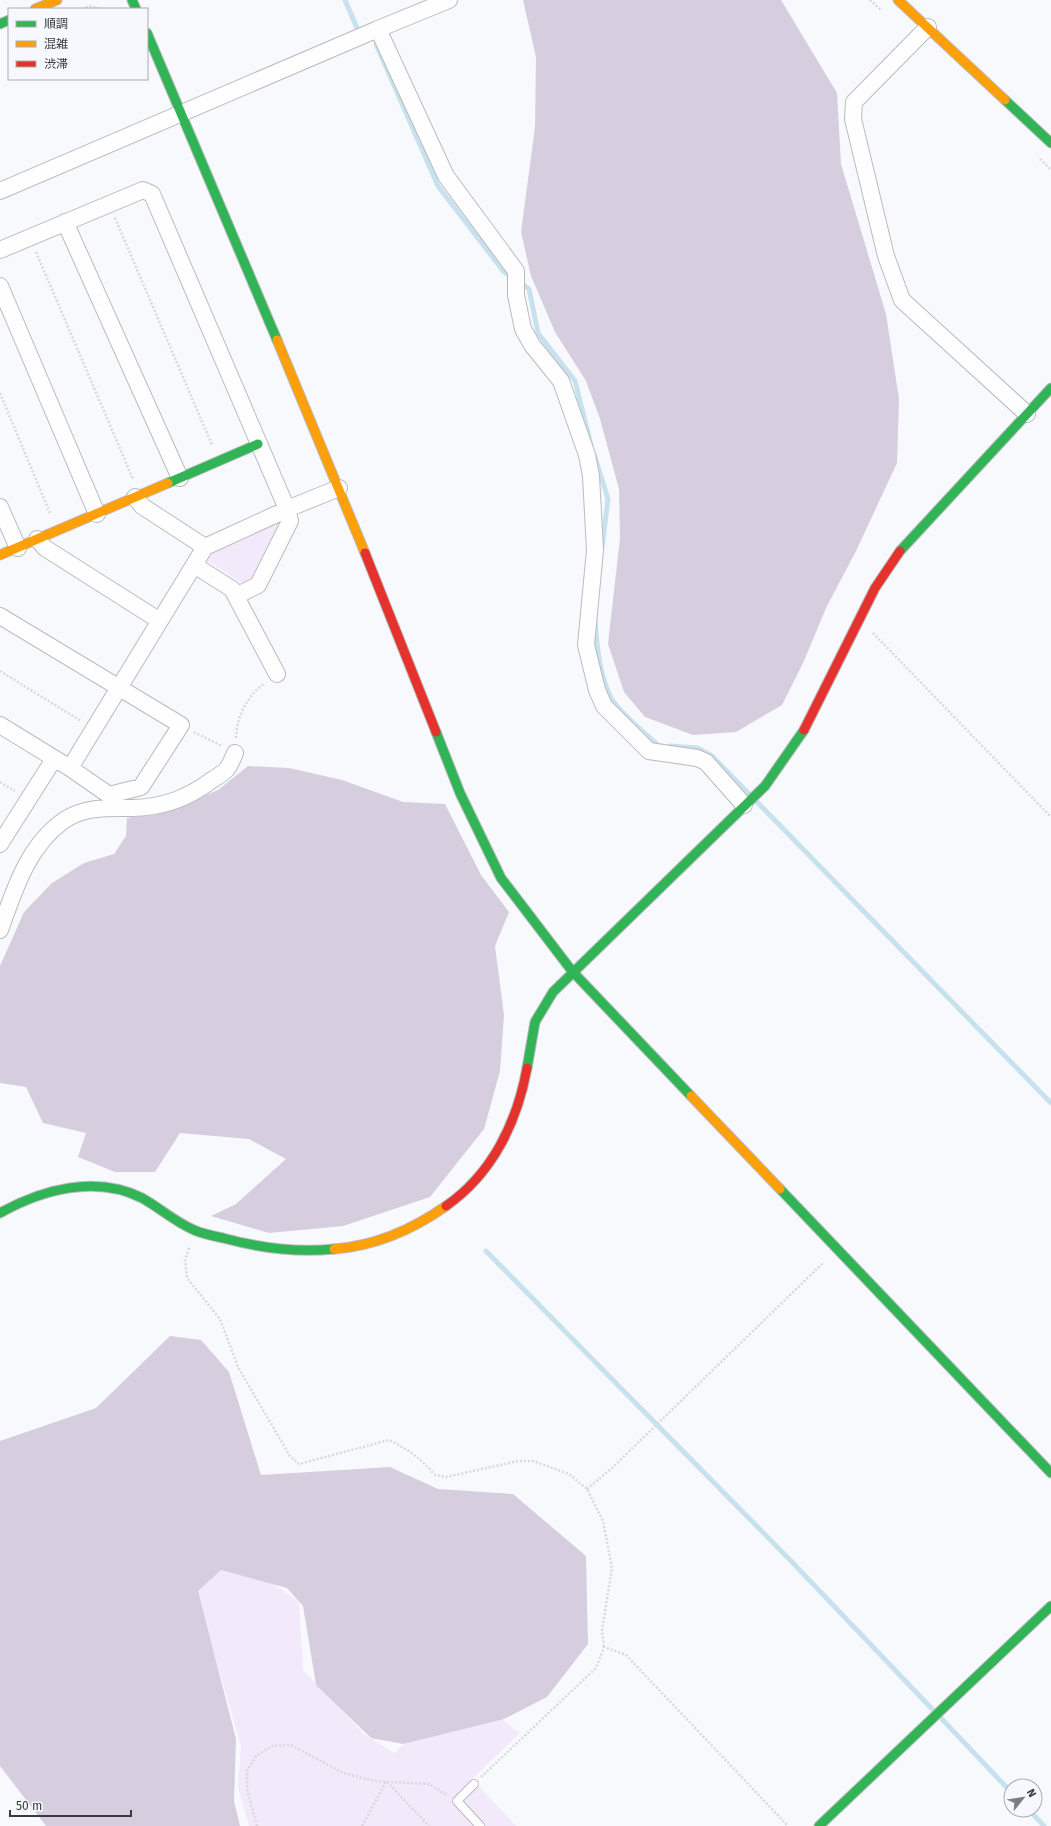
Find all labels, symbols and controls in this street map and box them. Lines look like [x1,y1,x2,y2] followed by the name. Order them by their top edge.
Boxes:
[8,8,148,80] legend
[44,17,68,31] text: 順調
[44,37,68,51] text: 混雑
[44,57,68,71] text: 渋滞
[1003,1778,1043,1818] north arrow
[1024,1787,1039,1800] text: N
[10,1792,131,1818] scale bar
[16,1799,42,1813] text: 50 m

